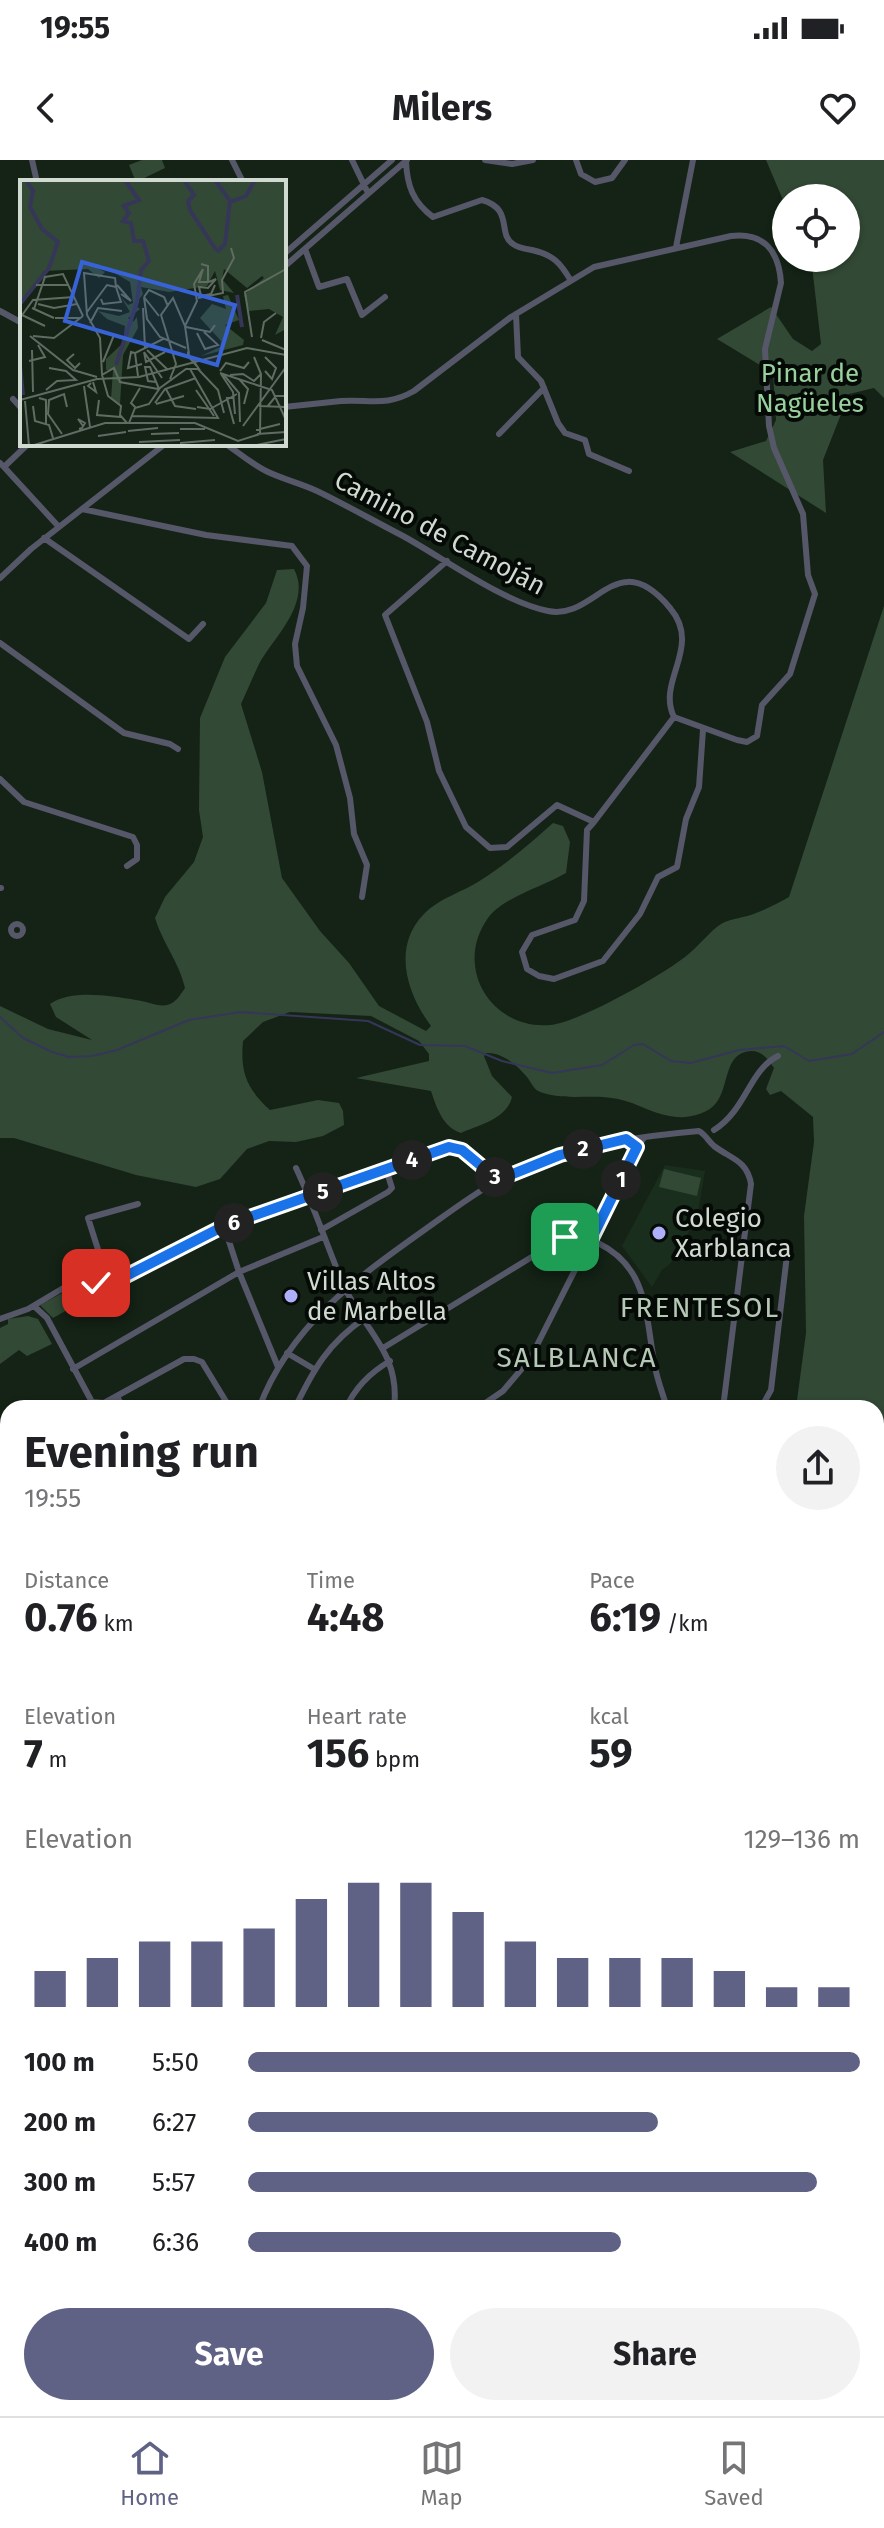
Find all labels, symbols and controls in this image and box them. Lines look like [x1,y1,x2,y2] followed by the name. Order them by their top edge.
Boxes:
[40,10,110,46] text: 19:55
[24,86,68,130] icon: back
[392,86,492,130] text: Milers
[816,86,860,130] icon: heart
[20,180,286,446] inset map
[772,184,860,272] map controls
[772,184,860,272] button: locate
[756,358,864,419] park label: Pinar de Nagüeles
[329,464,551,602] street label: Camino de Camoján
[563,1129,603,1169] pin: 2
[577,1135,589,1162] text: 2
[392,1140,432,1180] pin: 4
[406,1146,418,1173] text: 4
[475,1157,515,1197] pin: 3
[601,1160,641,1200] pin: 1
[489,1163,501,1190] text: 3
[616,1166,626,1193] text: 1
[303,1172,343,1212] pin: 5
[317,1178,329,1205] text: 5
[214,1203,254,1243] pin: 6
[531,1203,599,1271] pin
[675,1203,792,1264] place label: Colegio Xarblanca
[228,1209,240,1236] text: 6
[543,1215,587,1259] icon: arrive
[650,1224,668,1242] marker: Colegio Xarblanca
[62,1249,130,1317] pin
[74,1261,118,1305] icon: check
[307,1266,447,1327] place label: Villas Altos de Marbella
[282,1287,300,1305] marker: Villas Altos de Marbella
[620,1291,780,1324] district label: FRENTESOL
[497,1341,657,1374] district label: SALBLANCA
[24,1426,259,1479] text: Evening run
[776,1426,860,1510] button: share
[24,1483,81,1514] text: 19:55
[24,1567,109,1594] text: Distance
[307,1567,355,1594] text: Time
[589,1567,635,1594] text: Pace
[24,1594,98,1642] text: 0.76
[307,1594,385,1642] text: 4:48
[589,1594,661,1642] text: 6:19
[98,1610,134,1637] text: km
[661,1610,708,1637] text: /km
[24,1703,116,1730] text: Elevation
[307,1703,407,1730] text: Heart rate
[589,1703,629,1730] text: kcal
[24,1730,43,1778] text: 7
[307,1730,369,1778] text: 156
[589,1730,633,1778] text: 59
[43,1746,67,1773] text: m
[369,1746,420,1773] text: bpm
[24,1824,133,1855] text: Elevation
[744,1824,860,1855] text: 129–136 m
[24,2047,95,2078] text: 100 m
[152,2047,199,2078] text: 5:50
[24,2107,96,2138] text: 200 m
[152,2107,196,2138] text: 6:27
[24,2167,96,2198] text: 300 m
[152,2167,195,2198] text: 5:57
[24,2227,97,2258] text: 400 m
[152,2227,199,2258] text: 6:36
[24,2308,434,2400] button: Save
[450,2308,860,2400] button: Share
[120,2436,179,2511] tab: Home
[420,2436,464,2511] tab: Map
[704,2436,764,2511] tab: Saved

